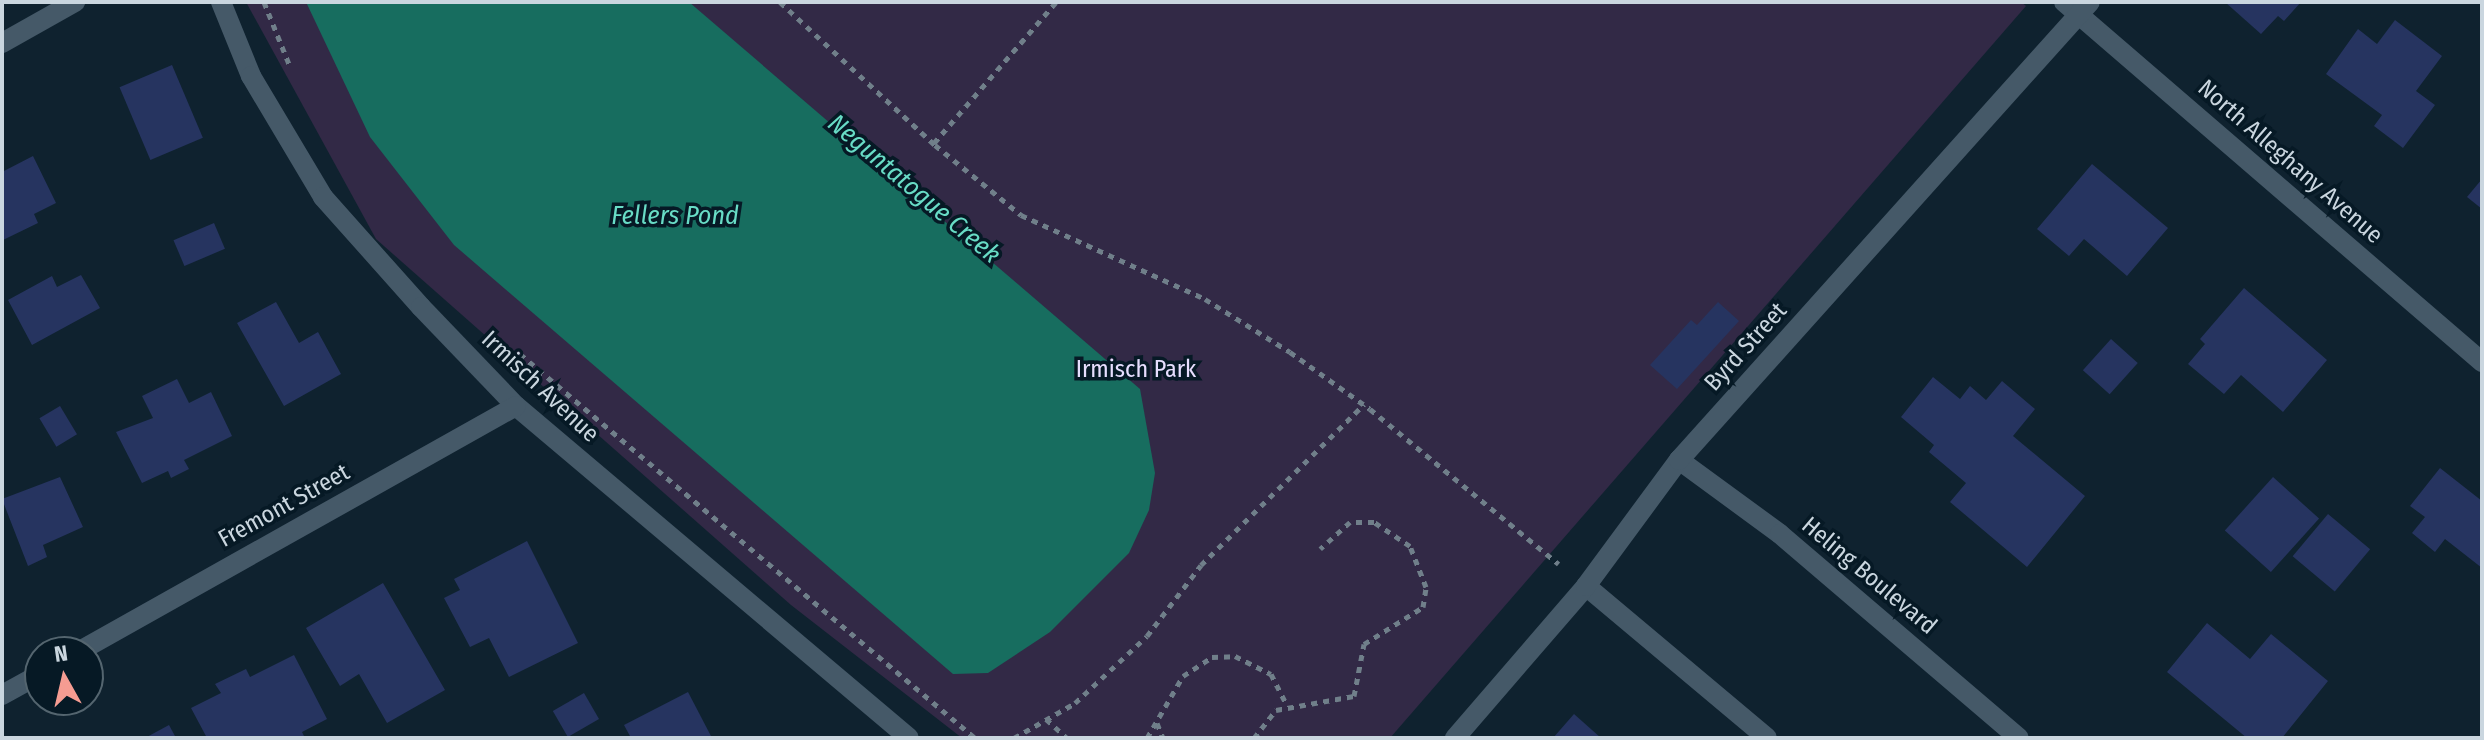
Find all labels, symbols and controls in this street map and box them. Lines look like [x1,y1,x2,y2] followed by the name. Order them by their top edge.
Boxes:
[2192,74,2388,250] street label: North Alleghany Avenue
[821,108,1007,270] water label: Neguntatogue Creek
[611,200,739,232] water label: Fellers Pond
[1699,297,1793,397] street label: Byrd Street
[475,325,605,449] street label: Irmisch Avenue
[1076,356,1196,384] park label: Irmisch Park
[213,458,355,554] street label: Fremont Street
[1796,511,1942,641] street label: Heling Boulevard
[24,636,104,716] north arrow
[52,639,69,668] text: N

